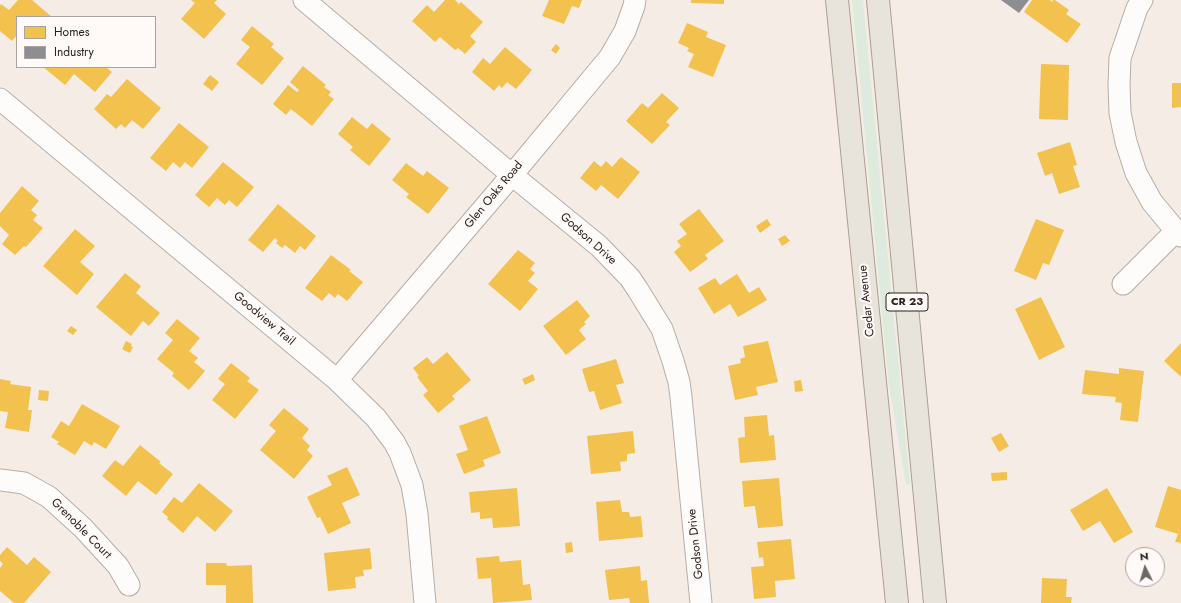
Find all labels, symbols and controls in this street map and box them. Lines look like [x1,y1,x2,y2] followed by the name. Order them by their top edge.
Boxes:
[16,16,156,68] legend
[54,23,90,41] text: Homes
[54,43,94,61] text: Industry
[462,159,526,231] street label: Glen Oaks Road
[557,210,619,268] street label: Godson Drive
[856,264,878,338] street label: Cedar Avenue
[230,289,298,349] street label: Goodview Trail
[886,293,928,311] road number: CR 23
[48,496,114,562] street label: Grenoble Court
[685,508,707,580] street label: Godson Drive
[1125,547,1165,587] north arrow
[1139,548,1149,564] text: N

